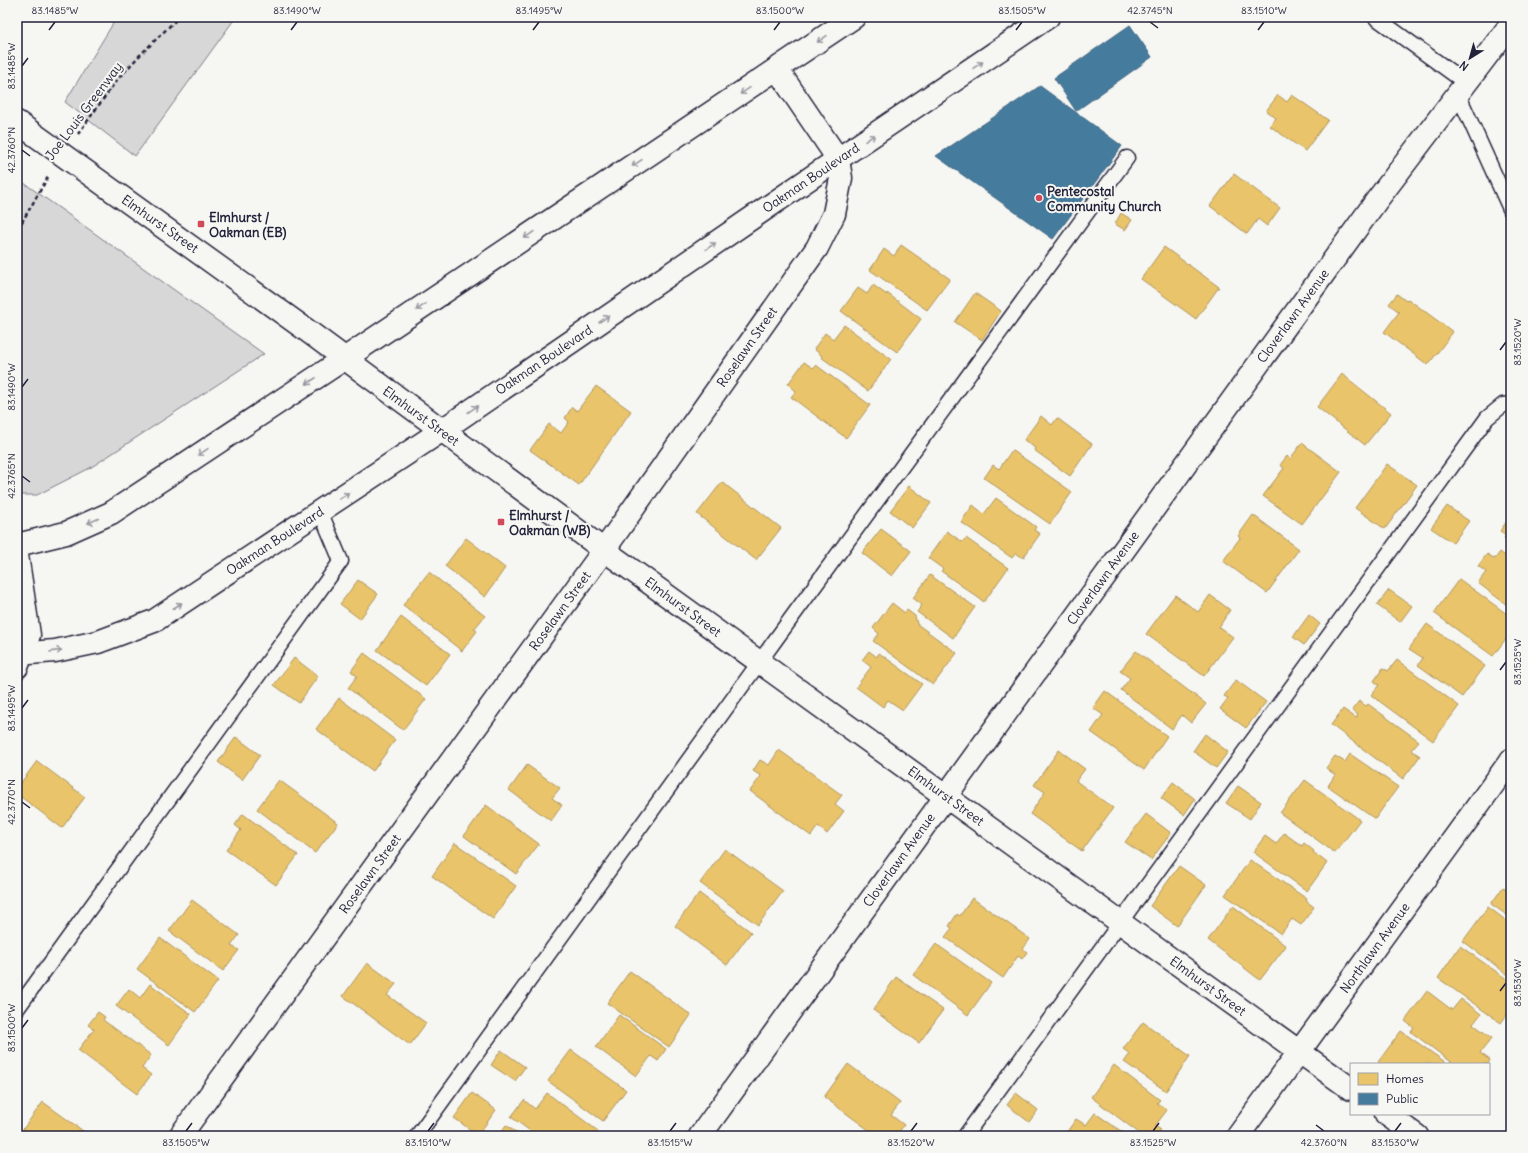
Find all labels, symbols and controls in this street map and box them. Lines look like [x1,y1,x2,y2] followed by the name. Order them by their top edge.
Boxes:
[32,4,78,17] text: 83.1485°W
[273,4,321,17] text: 83.1490°W
[516,4,562,17] text: 83.1495°W
[756,4,804,17] text: 83.1500°W
[998,4,1046,17] text: 83.1505°W
[1127,4,1173,17] text: 42.3745°N
[1241,4,1287,17] text: 83.1510°W
[817,35,828,43] one-way arrow
[1450,38,1490,78] north arrow
[5,43,18,89] text: 83.1485°W
[1457,58,1471,74] text: N
[42,59,126,163] street label: Joe Louis Greenway
[972,61,983,69] one-way arrow
[739,87,751,95] one-way arrow
[5,127,18,173] text: 42.3760°N
[864,133,876,141] one-way arrow
[759,139,863,217] street label: Oakman Boulevard
[632,159,643,167] one-way arrow
[1047,183,1162,215] place label: Pentecostal Community Church
[118,191,202,257] street label: Elmhurst Street
[1034,193,1044,203] marker: Pentecostal Community Church
[209,209,286,241] place label: Elmhurst / Oakman (EB)
[196,219,206,229] marker: Elmhurst / Oakman (EB)
[523,231,534,239] one-way arrow
[705,242,716,250] one-way arrow
[1253,266,1333,366] street label: Cloverlawn Avenue
[415,303,426,311] one-way arrow
[713,303,781,390] street label: Roselawn Street
[598,315,609,323] one-way arrow
[1511,318,1524,366] text: 83.1520°W
[492,321,596,399] street label: Oakman Boulevard
[5,363,18,411] text: 83.1490°W
[306,376,317,385] one-way arrow
[379,383,463,450] street label: Elmhurst Street
[467,405,478,413] one-way arrow
[198,448,209,456] one-way arrow
[5,453,18,499] text: 42.3765°N
[338,492,349,500] one-way arrow
[223,503,327,579] street label: Oakman Boulevard
[509,507,591,539] place label: Elmhurst / Oakman (WB)
[496,517,506,527] marker: Elmhurst / Oakman (WB)
[87,518,99,525] one-way arrow
[1063,528,1143,628] street label: Cloverlawn Avenue
[525,567,595,654] street label: Roselawn Street
[641,574,725,641] street label: Elmhurst Street
[171,602,182,610] one-way arrow
[1511,639,1524,685] text: 83.1525°W
[49,647,62,655] one-way arrow
[5,685,18,731] text: 83.1495°W
[904,763,988,830] street label: Elmhurst Street
[5,779,18,825] text: 42.3770°N
[859,810,939,910] street label: Cloverlawn Avenue
[335,830,405,917] street label: Roselawn Street
[1336,899,1414,997] street label: Northlawn Avenue
[1166,953,1250,1020] street label: Elmhurst Street
[1511,959,1524,1007] text: 83.1530°W
[5,1004,18,1052] text: 83.1500°W
[1350,1063,1490,1115] legend
[1386,1071,1424,1086] text: Homes
[1386,1091,1418,1106] text: Public
[162,1136,210,1149] text: 83.1505°W
[405,1136,451,1149] text: 83.1510°W
[648,1136,692,1149] text: 83.1515°W
[887,1136,935,1149] text: 83.1520°W
[1130,1136,1176,1149] text: 83.1525°W
[1301,1136,1347,1149] text: 42.3760°N
[1371,1136,1419,1149] text: 83.1530°W

